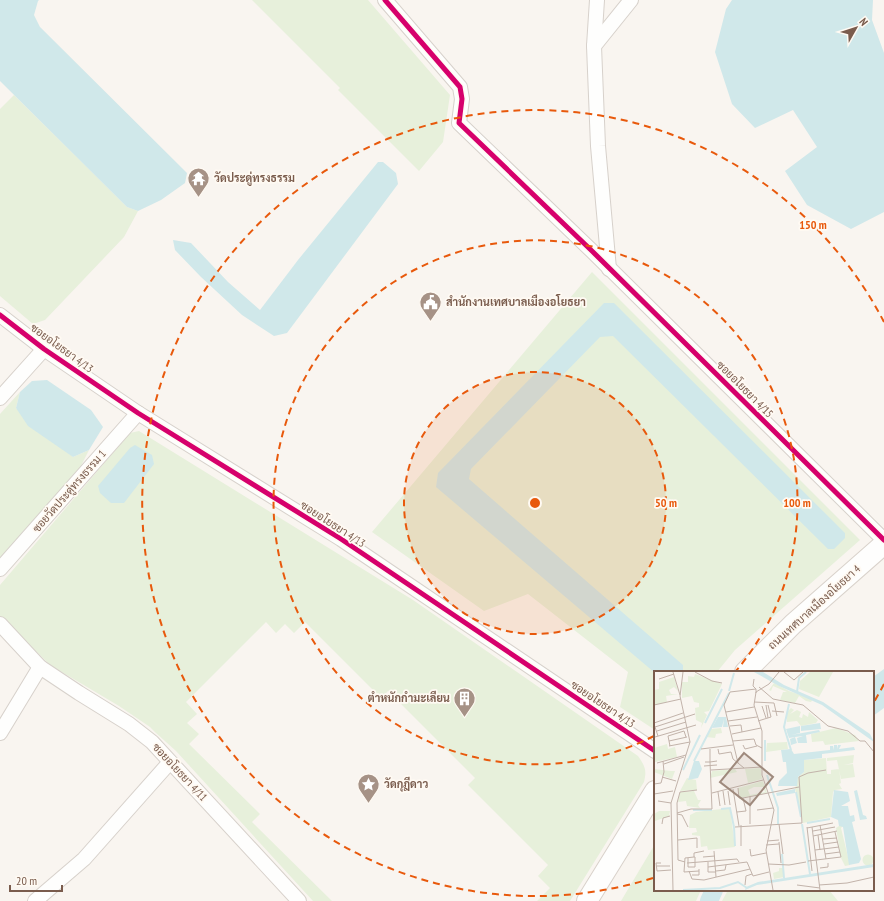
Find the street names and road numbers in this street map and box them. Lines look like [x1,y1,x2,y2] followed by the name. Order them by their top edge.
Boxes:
[28,320,97,376] street label: ซอยอโยธยา 4/13
[714,357,777,420] street label: ซอยอโยธยา 4/15
[29,447,109,536] street label: ซอยวัดประดู่ทรงธรรม 1
[298,497,369,550] street label: ซอยอโยธยา 4/13
[764,561,863,652] street label: ถนนเทศบาลเมืองอโยธยา 4
[568,677,638,731] street label: ซอยอโยธยา 4/13
[149,739,211,804] street label: ซอยอโยธยา 4/11

